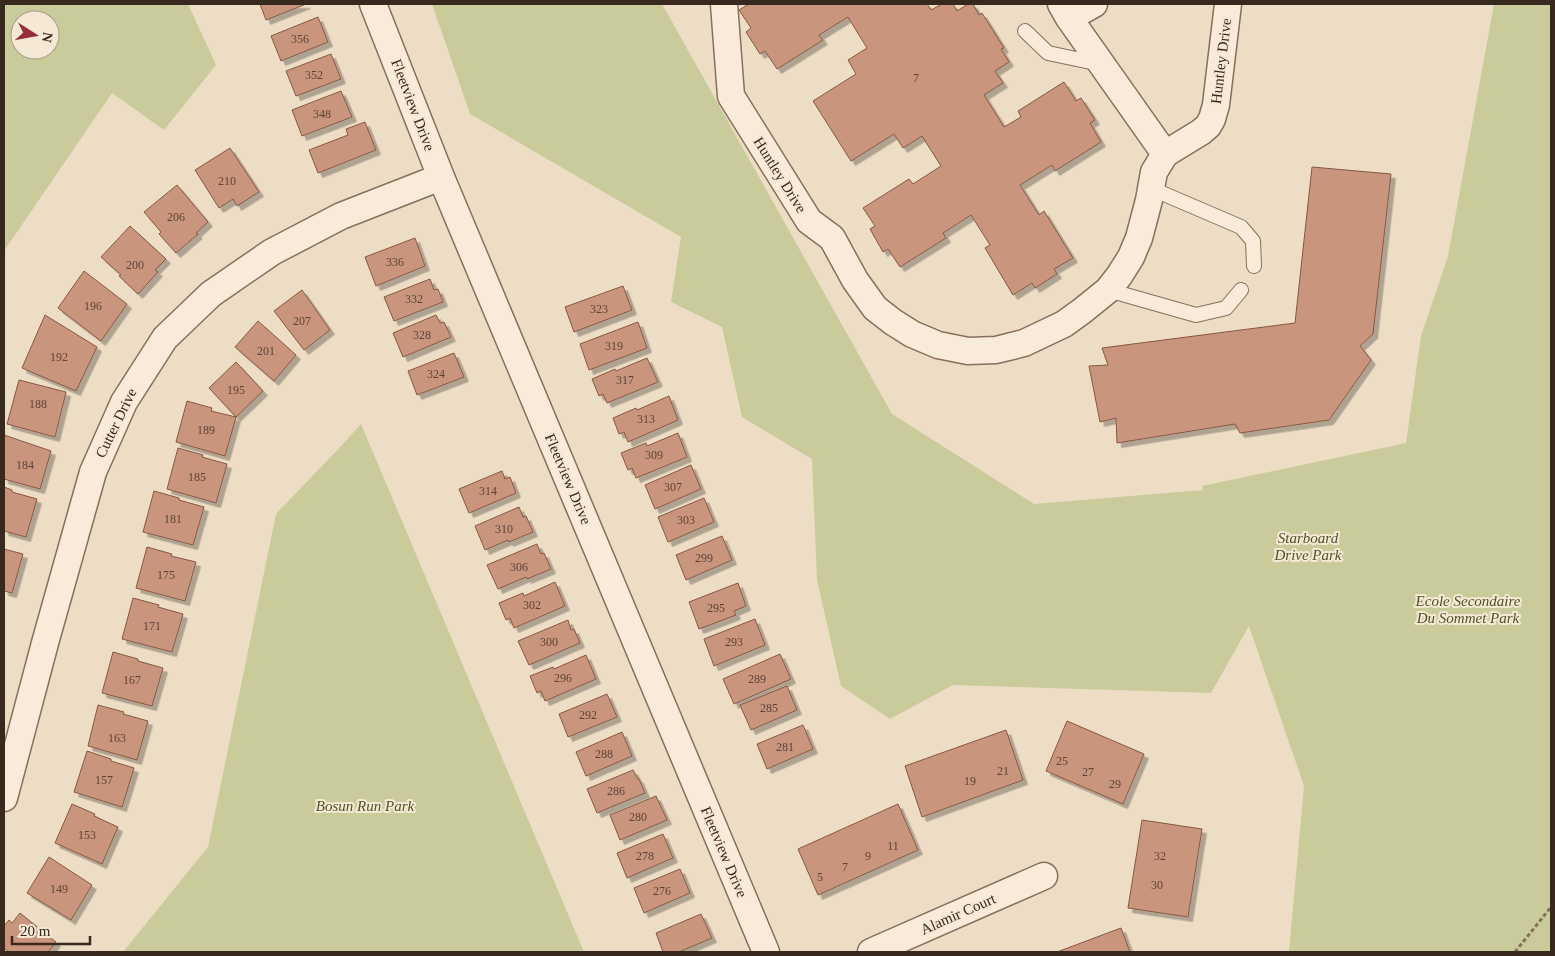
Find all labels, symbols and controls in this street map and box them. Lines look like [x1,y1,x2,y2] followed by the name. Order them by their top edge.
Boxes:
[10,10,60,60] north arrow
[1208,17,1234,105] street label: Huntley Drive
[39,31,56,44] text: N
[291,32,309,46] house number: 356
[388,57,438,153] street label: Fleetview Drive
[305,68,323,82] house number: 352
[913,71,919,85] house number: 7
[313,107,331,121] house number: 348
[750,134,810,216] street label: Huntley Drive
[218,174,236,188] house number: 210
[167,210,185,224] house number: 206
[386,255,404,269] house number: 336
[126,258,144,272] house number: 200
[405,292,423,306] house number: 332
[84,299,102,313] house number: 196
[590,302,608,316] house number: 323
[293,314,311,328] house number: 207
[413,328,431,342] house number: 328
[605,339,623,353] house number: 319
[257,344,275,358] house number: 201
[50,350,68,364] house number: 192
[427,367,445,381] house number: 324
[616,373,634,387] house number: 317
[227,383,245,397] house number: 195
[92,385,140,460] street label: Cutter Drive
[29,397,47,411] house number: 188
[637,412,655,426] house number: 313
[197,423,215,437] house number: 189
[542,431,594,527] street label: Fleetview Drive
[645,448,663,462] house number: 309
[16,458,34,472] house number: 184
[188,470,206,484] house number: 185
[664,480,682,494] house number: 307
[479,484,497,498] house number: 314
[164,512,182,526] house number: 181
[677,513,695,527] house number: 303
[495,522,513,536] house number: 310
[1273,530,1342,563] park label: Starboard Drive Park
[695,551,713,565] house number: 299
[510,560,528,574] house number: 306
[157,568,175,582] house number: 175
[1415,593,1521,626] park label: Ecole Secondaire Du Sommet Park
[523,598,541,612] house number: 302
[707,601,725,615] house number: 295
[143,619,161,633] house number: 171
[540,635,558,649] house number: 300
[725,635,743,649] house number: 293
[554,671,572,685] house number: 296
[748,672,766,686] house number: 289
[123,673,141,687] house number: 167
[760,701,778,715] house number: 285
[579,708,597,722] house number: 292
[108,731,126,745] house number: 163
[776,740,794,754] house number: 281
[595,747,613,761] house number: 288
[1056,754,1068,768] house number: 25
[997,764,1009,778] house number: 21
[1082,765,1094,779] house number: 27
[95,773,113,787] house number: 157
[964,774,976,788] house number: 19
[1109,777,1121,791] house number: 29
[607,784,625,798] house number: 286
[316,798,414,814] park label: Bosun Run Park
[698,804,750,900] street label: Fleetview Drive
[629,810,647,824] house number: 280
[78,828,96,842] house number: 153
[887,839,899,853] house number: 11
[636,849,654,863] house number: 278
[865,849,871,863] house number: 9
[1154,849,1166,863] house number: 32
[842,860,848,874] house number: 7
[817,870,823,884] house number: 5
[1151,878,1163,892] house number: 30
[50,882,68,896] house number: 149
[653,884,671,898] house number: 276
[918,890,999,938] street label: Alamir Court
[12,914,90,946] scale bar
[20,923,51,939] text: 20 m

